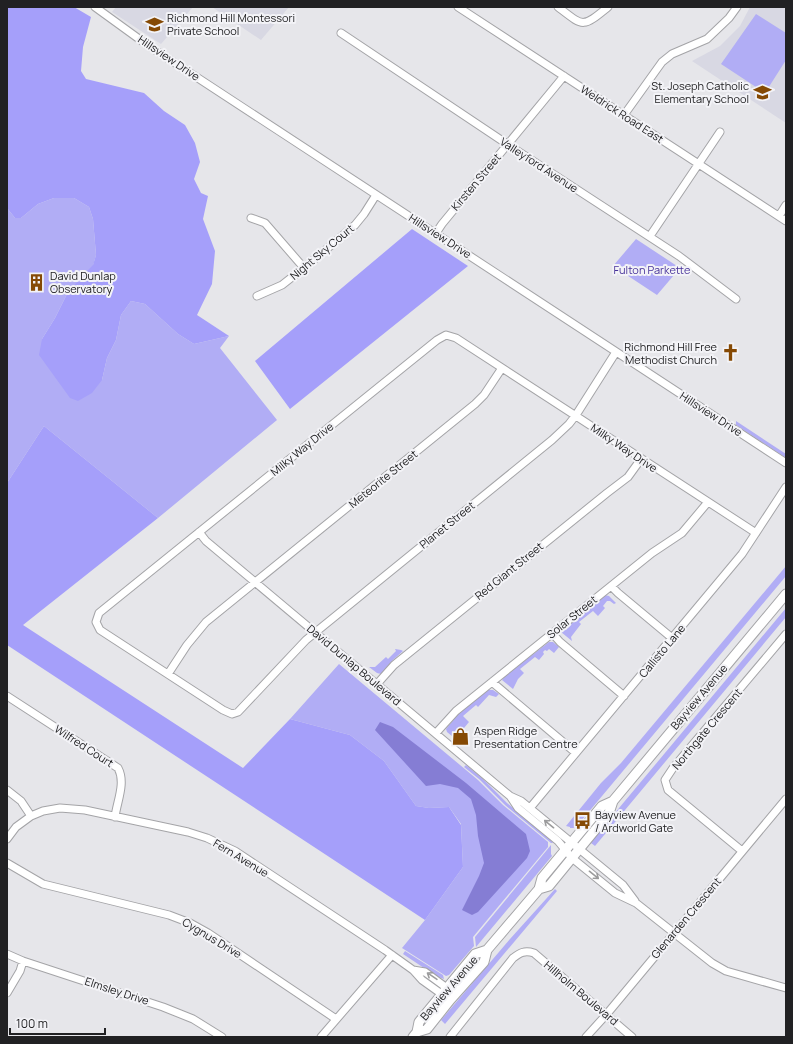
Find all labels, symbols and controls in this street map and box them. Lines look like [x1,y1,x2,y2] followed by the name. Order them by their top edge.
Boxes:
[167,10,295,38] place label: Richmond Hill Montessori Private School
[144,14,164,34] school or university icon: Richmond Hill Montessori Private School
[135,31,204,84] street label: Hillsview Drive
[651,78,749,106] place label: St. Joseph Catholic Elementary School
[578,81,667,146] street label: Weldrick Road East
[752,82,772,102] school or university icon: St. Joseph Catholic Elementary School
[497,134,582,196] street label: Valleyford Avenue
[447,150,504,213] street label: Kirsten Street
[406,210,475,262] street label: Hillsview Drive
[286,220,357,283] street label: Night Sky Court
[614,262,691,277] park label: Fulton Parkette
[50,268,116,296] place label: David Dunlap Observatory
[27,272,47,292] building icon: David Dunlap Observatory
[624,339,718,367] place label: Richmond Hill Free Methodist Church
[720,343,740,363] church icon: Richmond Hill Free Methodist Church
[677,388,746,440] street label: Hillsview Drive
[267,418,337,479] street label: Milky Way Drive
[588,420,661,476] street label: Milky Way Drive
[345,446,420,511] street label: Meteorite Street
[416,498,478,552] street label: Planet Street
[471,538,546,603] street label: Red Giant Street
[543,592,600,641] street label: Solar Street
[304,621,404,708] street label: David Dunlap Boulevard
[635,621,689,680] street label: Callisto Lane
[667,660,731,733] street label: Bayview Avenue
[668,685,745,772] street label: Northgate Crescent
[52,721,117,770] street label: Wilfred Court
[474,723,578,751] place label: Aspen Ridge Presentation Centre
[451,727,471,747] shop icon: Aspen Ridge Presentation Centre
[595,807,677,835] place label: Bayview Avenue / Ardworld Gate
[572,811,592,831] bus stop icon: Bayview Avenue / Ardworld Gate
[544,820,555,828] one-way arrow
[211,835,272,880] street label: Fern Avenue
[589,871,600,880] one-way arrow
[647,874,724,961] street label: Glenarden Crescent
[180,914,245,961] street label: Cygnus Drive
[416,952,481,1023] street label: Bayview Avenue
[541,957,622,1028] street label: Hillholm Boulevard
[426,972,438,980] one-way arrow
[83,973,152,1008] street label: Elmsley Drive
[10,1010,105,1036] scale bar
[16,1015,48,1032] text: 100 m

